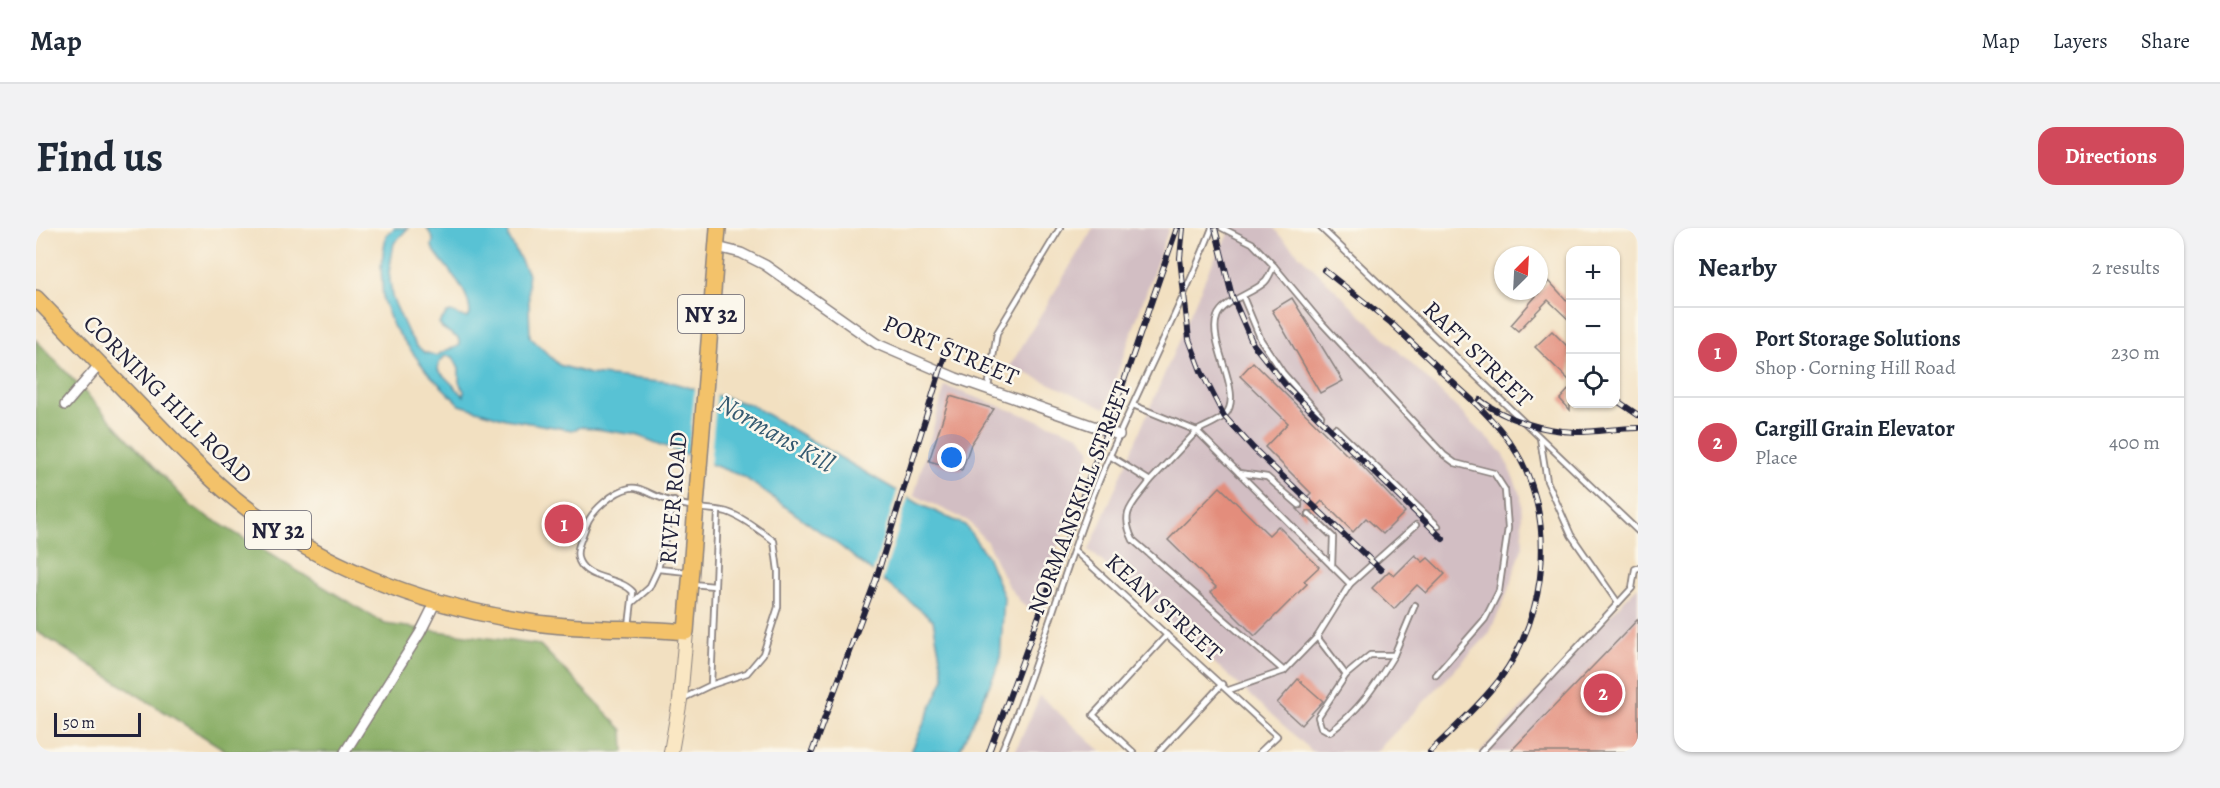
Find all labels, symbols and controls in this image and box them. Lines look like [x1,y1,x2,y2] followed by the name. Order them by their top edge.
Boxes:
[30,22,82,60] text: Map
[1981,27,2020,55] text: Map
[2053,27,2108,55] text: Layers
[2141,27,2190,55] text: Share
[2038,127,2184,185] button: Directions
[36,128,163,185] text: Find us
[1494,246,1548,300] north arrow
[1566,246,1620,408] map controls
[1566,246,1620,300] button: +
[1698,250,1777,285] text: Nearby
[2092,254,2160,281] text: 2 results
[1416,294,1540,414] street label: RAFT STREET
[678,295,744,333] road number: NY 32
[1566,300,1620,354] button: −
[76,307,260,491] street label: CORNING HILL ROAD
[878,307,1024,393] street label: PORT STREET
[1755,324,1961,354] text: Port Storage Solutions
[1714,339,1721,366] text: 1
[2111,339,2160,366] text: 230 m
[1566,354,1620,408] button: locate
[1755,354,1956,381] text: Shop · Corning Hill Road
[1020,377,1138,619] street label: NORMANSKILL STREET
[711,386,841,481] water label: Normans Kill
[1755,414,1955,444] text: Cargill Grain Elevator
[1713,429,1722,456] text: 2
[2109,429,2160,456] text: 400 m
[651,430,695,566] street label: RIVER ROAD
[937,443,966,472] your location
[1755,444,1797,471] text: Place
[544,502,584,546] pin: 1
[245,511,311,549] road number: NY 32
[1099,546,1229,668] street label: KEAN STREET
[1584,670,1622,716] pin: 2
[54,710,141,738] scale bar
[63,712,95,734] text: 50 m

